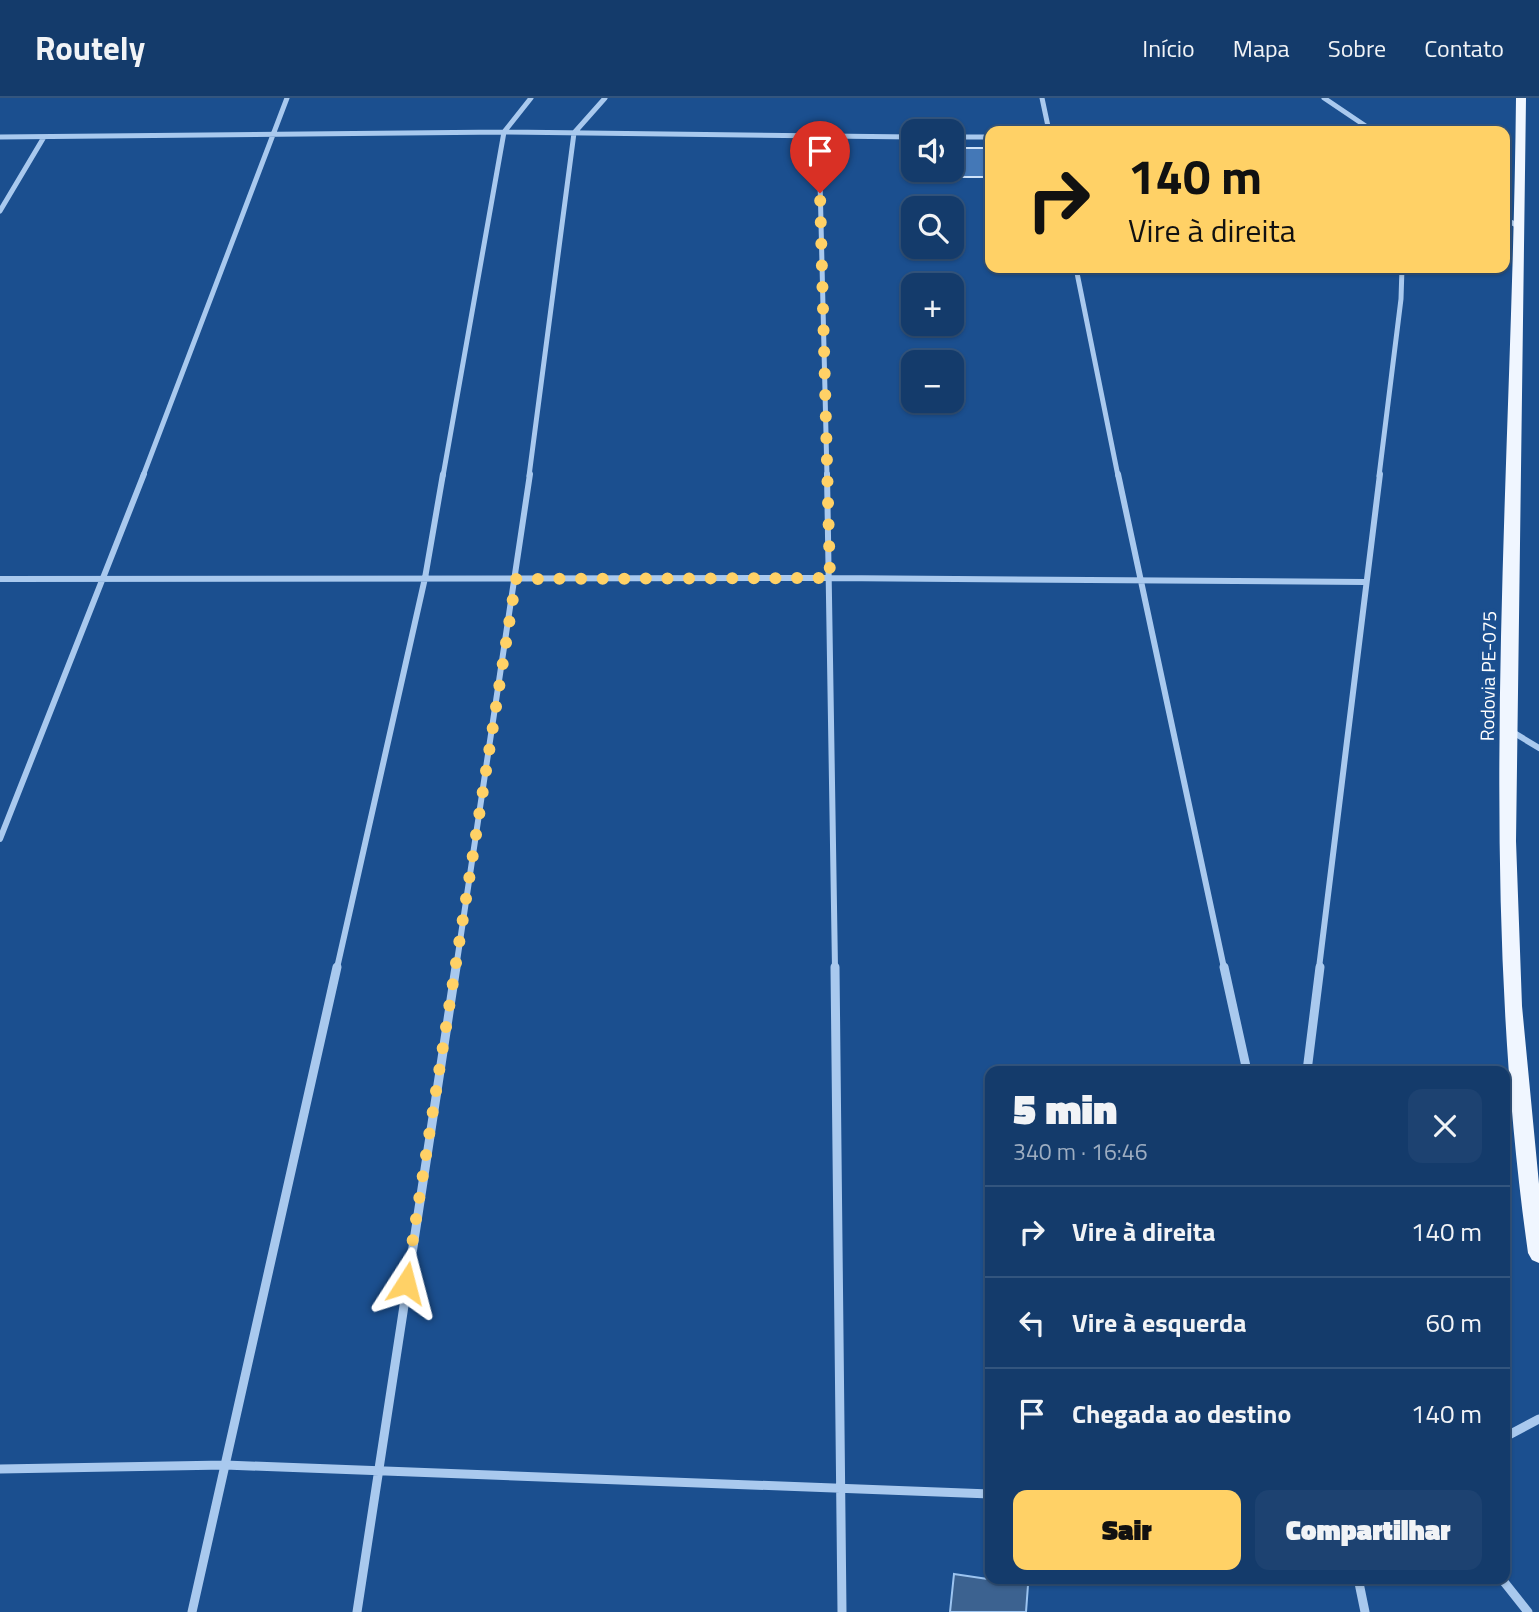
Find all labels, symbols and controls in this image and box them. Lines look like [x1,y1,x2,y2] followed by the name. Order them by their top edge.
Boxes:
[35,23,145,73] text: Routely
[1142,30,1195,66] text: Início
[1233,30,1290,66] text: Mapa
[1328,30,1386,66] text: Sobre
[1424,30,1504,66] text: Contato
[901,119,964,413] map controls
[901,119,964,182] button: sound
[790,121,850,193] pin
[801,132,839,170] icon: arrive
[1128,138,1262,213] text: 140 m
[1013,154,1104,245] icon: right
[901,196,964,259] button: search
[1128,206,1296,254] text: Vire à direita
[901,273,964,336] button: +
[901,350,964,413] button: −
[1472,611,1503,741] street label: Rodovia PE-075
[1013,1076,1117,1140] text: 5 min
[1408,1089,1482,1163] button: close
[1013,1134,1148,1169] text: 340 m · 16:46
[1072,1212,1215,1251] text: Vire à direita
[1411,1212,1482,1251] text: 140 m
[1013,1213,1051,1251] icon: right
[369,1246,443,1320] position arrow
[1072,1303,1247,1342] text: Vire à esquerda
[1425,1303,1482,1342] text: 60 m
[1013,1304,1051,1342] icon: left
[1072,1394,1291,1433] text: Chegada ao destino
[1411,1394,1482,1433] text: 140 m
[1013,1395,1051,1433] icon: arrive
[1013,1490,1241,1570] button: Sair
[1255,1490,1482,1570] button: Compartilhar

